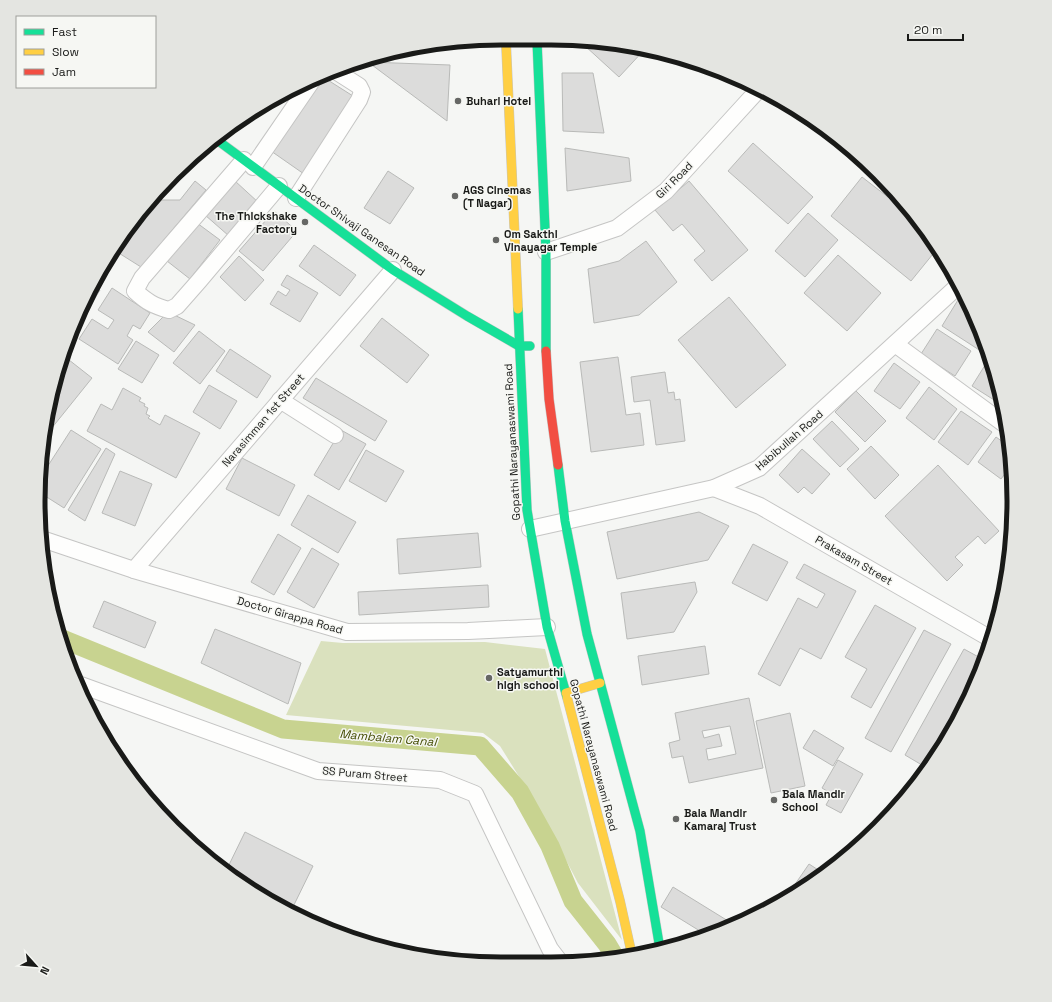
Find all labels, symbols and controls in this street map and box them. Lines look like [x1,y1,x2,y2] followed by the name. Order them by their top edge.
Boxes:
[16,16,156,88] legend
[908,16,963,42] scale bar
[914,22,942,38] text: 20 m
[52,24,77,40] text: Fast
[52,44,79,60] text: Slow
[52,64,76,80] text: Jam
[466,94,531,108] place label: Buhari Hotel
[453,96,463,106] marker: Buhari Hotel
[653,159,695,201] street label: Giri Road
[296,181,428,279] street label: Doctor Shivaji Ganesan Road
[463,183,531,211] place label: AGS Cinemas (T Nagar)
[450,191,460,201] marker: AGS Cinemas (T Nagar)
[215,209,297,236] place label: The Thickshake Factory
[300,217,310,227] marker: The Thickshake Factory
[504,227,597,254] place label: Om Sakthi Vinayagar Temple
[491,235,501,245] marker: Om Sakthi Vinayagar Temple
[501,363,523,521] street label: Gopathi Narayanaswami Road
[219,371,307,469] street label: Narasimman 1st Street
[752,407,826,473] street label: Habibullah Road
[813,532,895,588] street label: Prakasam Street
[235,593,345,637] street label: Doctor Girappa Road
[497,665,563,692] place label: Satyamurthi high school
[484,673,494,683] marker: Satyamurthi high school
[567,677,621,833] street label: Gopathi Narayanaswami Road
[339,726,439,750] water label: Mambalam Canal
[322,763,408,785] street label: SS Puram Street
[782,787,846,814] place label: Bala Mandir School
[769,795,779,805] marker: Bala Mandir School
[684,806,757,833] place label: Bala Mandir Kamaraj Trust
[671,814,681,824] marker: Bala Mandir Kamaraj Trust
[16,946,56,986] north arrow
[37,964,53,977] text: N

